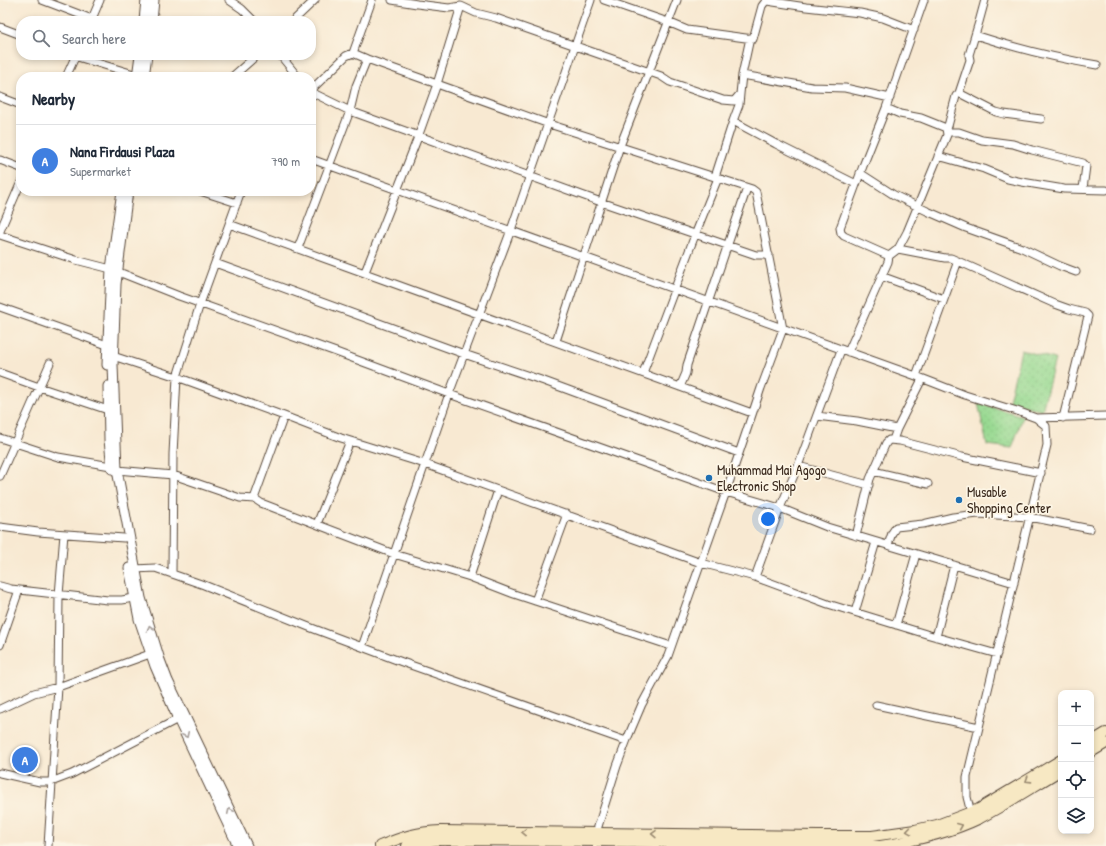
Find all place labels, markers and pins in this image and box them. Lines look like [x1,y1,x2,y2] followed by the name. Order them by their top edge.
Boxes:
[717,460,827,496] place label: Muhammad Mai Agogo Electronic Shop
[704,473,714,483] marker: Muhammad Mai Agogo Electronic Shop
[967,482,1052,518] place label: Musable Shopping Center
[954,495,964,505] marker: Musable Shopping Center
[12,745,38,775] pin: A

